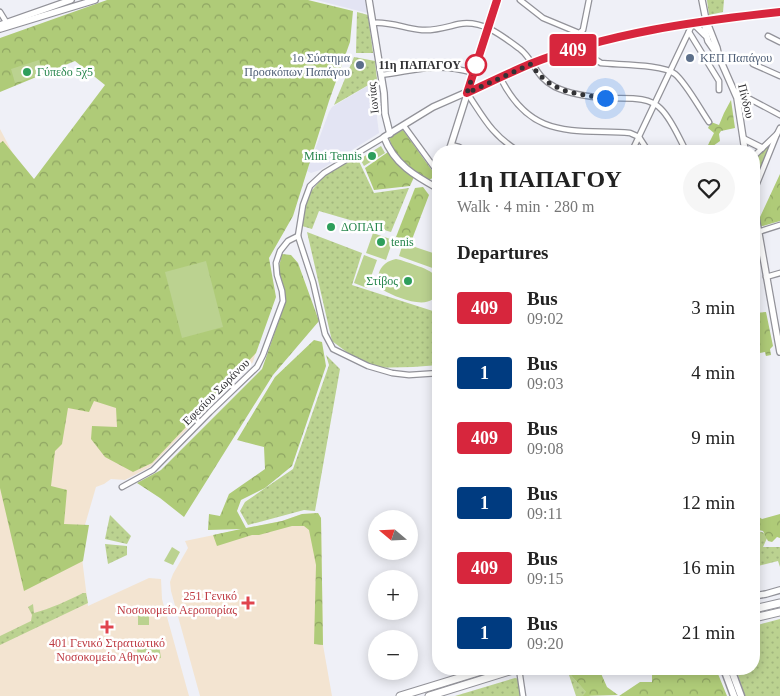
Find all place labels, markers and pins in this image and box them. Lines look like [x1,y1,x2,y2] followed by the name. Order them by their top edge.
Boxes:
[244,51,351,79] place label: 1ο Σύστημα Προσκόπων Παπάγου
[700,51,772,65] place label: ΚΕΠ Παπάγου
[684,52,696,64] marker: ΚΕΠ Παπάγου
[465,54,487,76] marker: 11η ΠΑΠΑΓΟΥ
[379,58,461,72] place label: 11η ΠΑΠΑΓΟΥ
[354,59,366,71] marker: 1ο Σύστημα Προσκόπων Παπάγου
[37,65,93,79] place label: Γύπεδο 5χ5
[21,66,33,78] marker: Γύπεδο 5χ5
[304,149,362,163] place label: Mini Tennis
[366,150,378,162] marker: Mini Tennis
[341,220,383,234] place label: ΔΟΠΑΠ
[325,221,337,233] marker: ΔΟΠΑΠ
[391,235,414,249] place label: tenis
[375,236,387,248] marker: tenis
[366,274,398,288] place label: Στίβος
[402,275,414,287] marker: Στίβος
[117,589,237,617] place label: 251 Γενικό Νοσοκομείο Αεροπορίας
[241,596,255,610] marker: 251 Γενικό Νοσοκομείο Αεροπορίας
[100,620,114,634] marker: 401 Γενικό Στρατιωτικό Νοσοκομείο Αθηνών
[49,636,165,664] place label: 401 Γενικό Στρατιωτικό Νοσοκομείο Αθηνών

